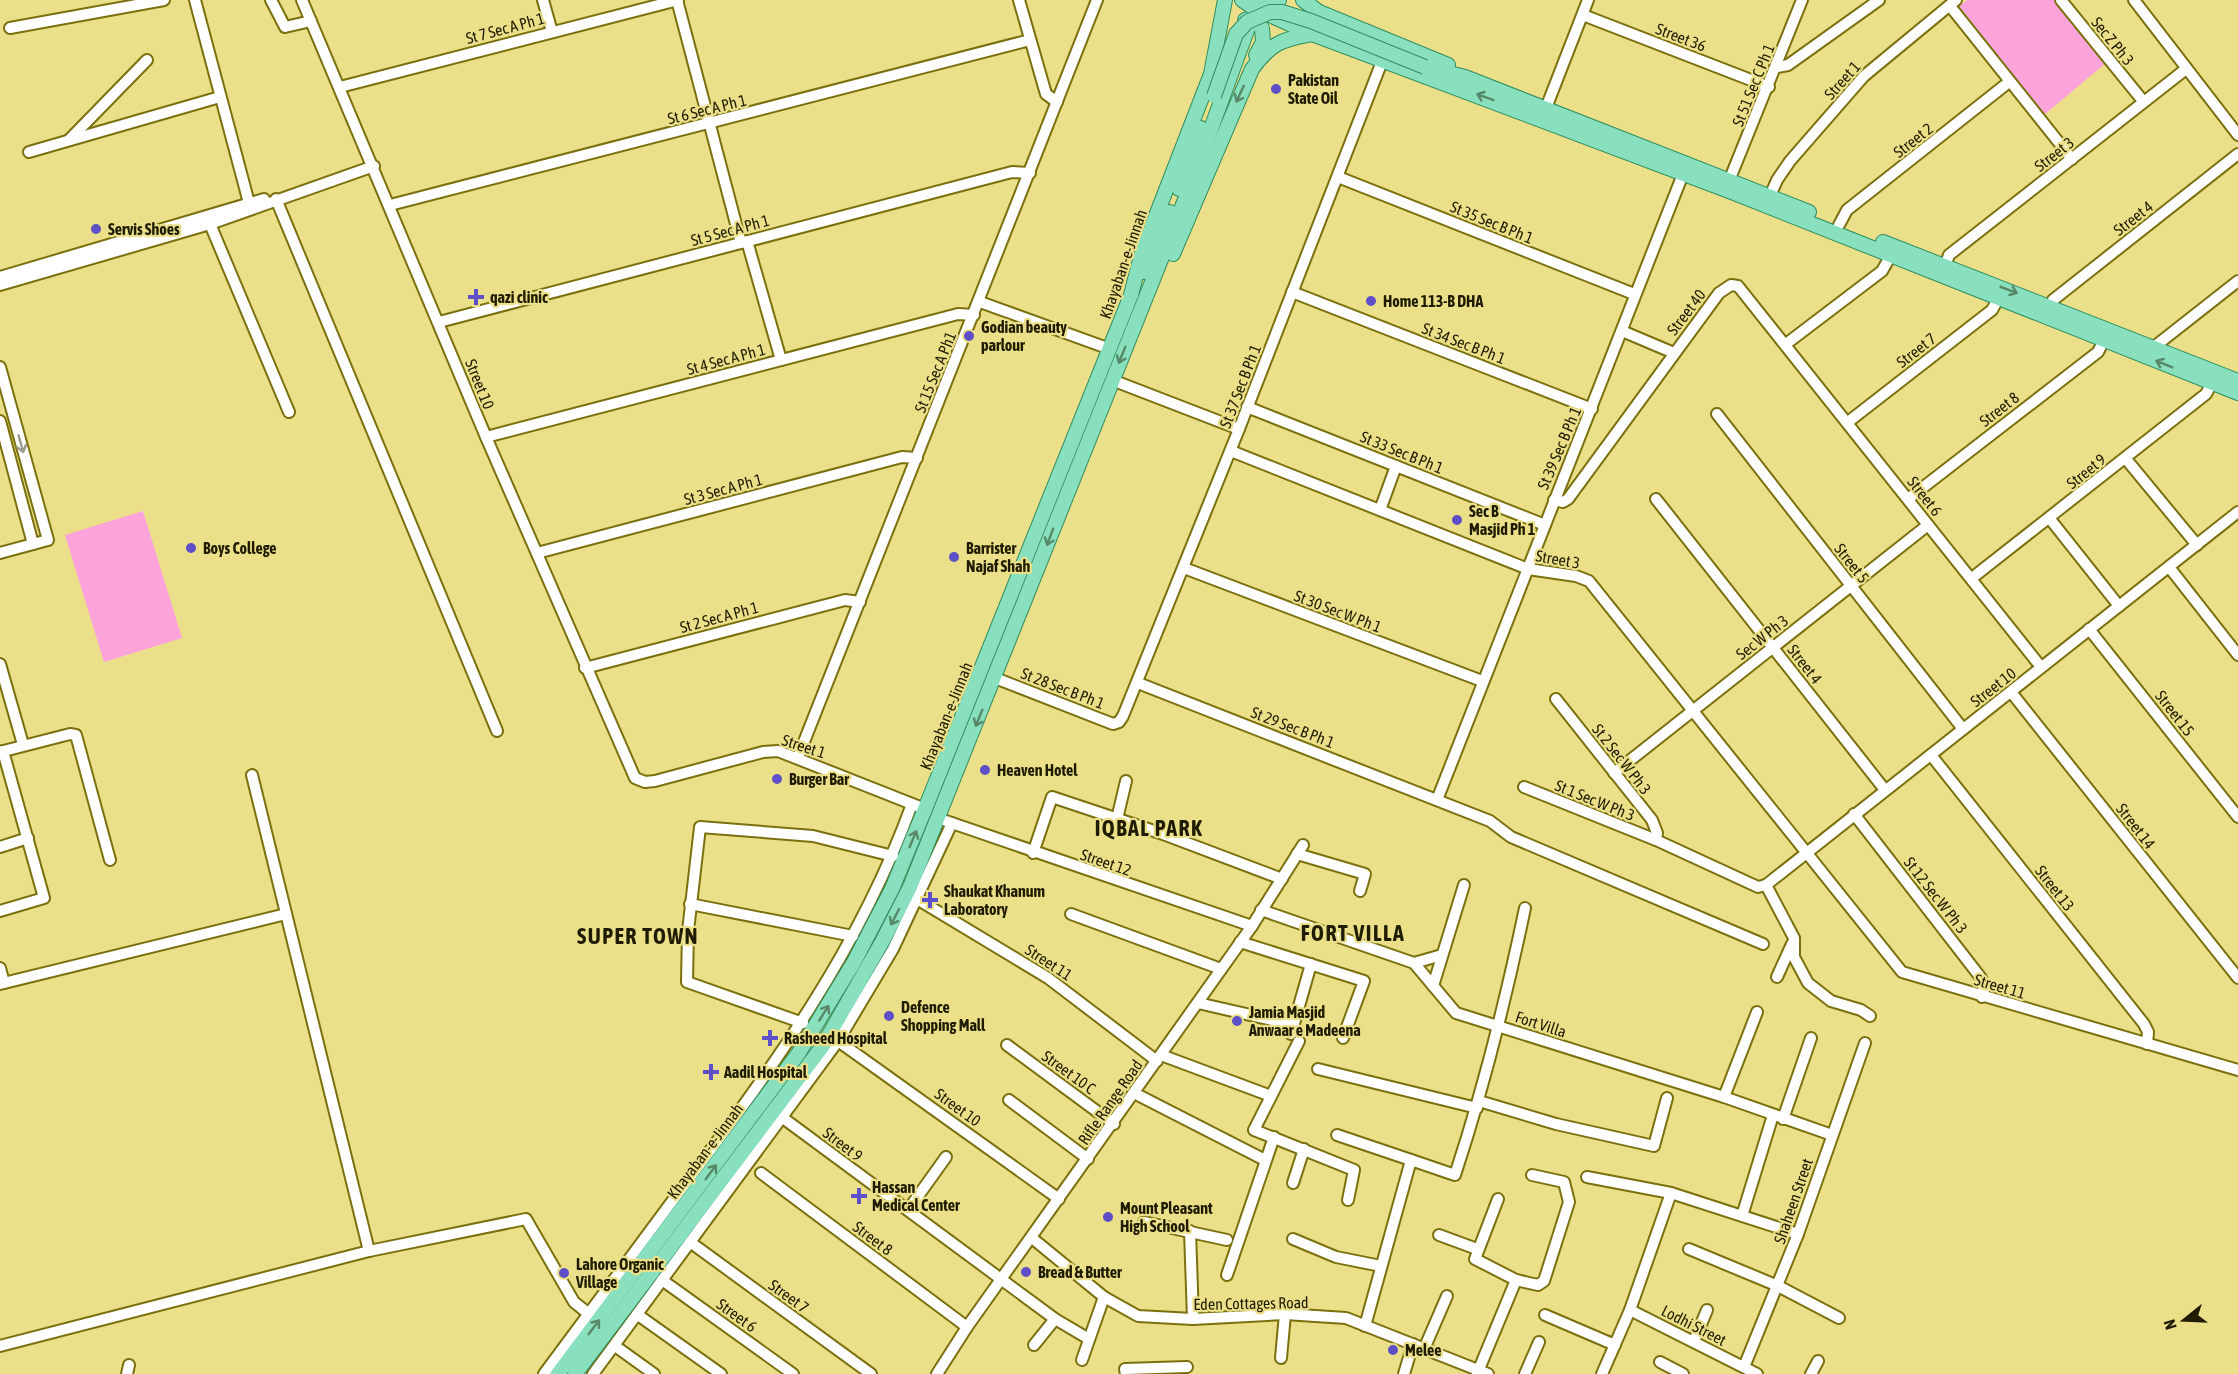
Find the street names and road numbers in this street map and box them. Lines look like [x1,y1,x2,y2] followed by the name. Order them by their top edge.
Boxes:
[464,9,546,47] street label: St 7 Sec A Ph 1
[2088,13,2138,69] street label: Sec Z Ph 3
[1653,19,1709,55] street label: Street 36
[1728,41,1778,129] street label: St 51 Sec C Ph 1
[1820,57,1864,103] street label: Street 1
[666,91,748,127] street label: St 6 Sec A Ph 1
[1890,119,1936,161] street label: Street 2
[2031,133,2077,175] street label: Street 3
[1448,197,1536,247] street label: St 35 Sec B Ph 1
[2110,197,2156,239] street label: Street 4
[1096,207,1151,321] street label: Khayaban-e-Jinnah
[689,211,771,249] street label: St 5 Sec A Ph 1
[1663,286,1709,338] street label: Street 40
[1420,319,1508,367] street label: St 34 Sec B Ph 1
[911,329,959,415] street label: St 15 Sec A Ph1
[1893,329,1939,371] street label: Street 7
[685,340,767,378] street label: St 4 Sec A Ph 1
[1216,342,1264,430] street label: St 37 Sec B Ph 1
[462,356,498,412] street label: Street 10
[1976,388,2022,430] street label: Street 8
[1534,404,1584,492] street label: St 39 Sec B Ph 1
[1358,427,1446,477] street label: St 33 Sec B Ph 1
[2063,450,2109,492] street label: Street 9
[682,470,764,508] street label: St 3 Sec A Ph 1
[1904,473,1946,519] street label: Street 6
[1831,540,1873,586] street label: Street 5
[1534,546,1582,572] street label: Street 3
[1292,586,1384,636] street label: St 30 Sec W Ph 1
[678,598,760,636] street label: St 2 Sec A Ph 1
[1732,611,1792,663] street label: Sec W Ph 3
[1784,641,1826,687] street label: Street 4
[916,660,977,773] street label: Khayaban-e-Jinnah
[1019,664,1107,712] street label: St 28 Sec B Ph 1
[1967,664,2019,710] street label: Street 10
[2152,687,2198,739] street label: Street 15
[1249,703,1337,751] street label: St 29 Sec B Ph 1
[1589,720,1655,798] street label: St 2 Sec W Ph 3
[780,731,828,761] street label: Street 1
[1553,776,1637,824] street label: St 1 Sec W Ph 3
[2113,800,2159,852] street label: Street 14
[1078,845,1134,879] street label: Street 12
[1901,853,1971,937] street label: St 12 Sec W Ph 3
[2032,862,2078,914] street label: Street 13
[1022,940,1076,984] street label: Street 11
[1972,970,2028,1002] street label: Street 11
[1513,1007,1569,1041] street label: Fort Villa
[1039,1047,1099,1097] street label: Street 10 C
[1074,1056,1147,1148] street label: Rifle Range Road
[932,1084,984,1130] street label: Street 10
[663,1100,747,1203] street label: Khayaban-e-Jinnah
[820,1123,866,1165] street label: Street 9
[1770,1156,1816,1246] street label: Shaheen Street
[850,1217,896,1259] street label: Street 8
[766,1276,812,1316] street label: Street 7
[1193,1293,1309,1314] street label: Eden Cottages Road
[714,1295,760,1335] street label: Street 6
[1659,1301,1730,1349] street label: Lodhi Street

